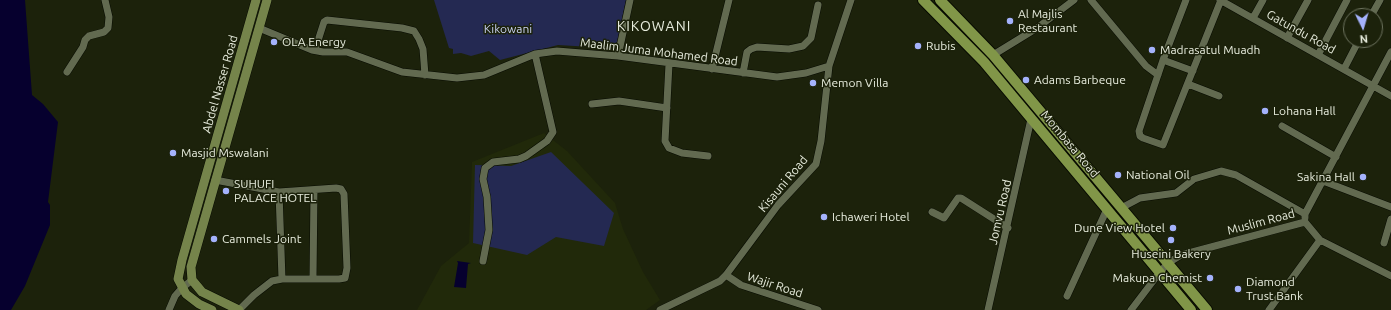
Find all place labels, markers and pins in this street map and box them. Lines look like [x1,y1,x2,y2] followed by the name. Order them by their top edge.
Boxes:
[1018,7,1077,35] place label: Al Majlis Restaurant
[1005,16,1015,26] marker: Al Majlis Restaurant
[282,35,346,49] place label: OLA Energy
[269,37,279,47] marker: OLA Energy
[926,39,955,53] place label: Rubis
[913,41,923,51] marker: Rubis
[1160,43,1260,57] place label: Madrasatul Muadh
[1147,45,1157,55] marker: Madrasatul Muadh
[1034,73,1126,87] place label: Adams Barbeque
[1021,75,1031,85] marker: Adams Barbeque
[821,76,888,90] place label: Memon Villa
[808,78,818,88] marker: Memon Villa
[1273,104,1336,118] place label: Lohana Hall
[1260,106,1270,116] marker: Lohana Hall
[181,146,269,160] place label: Masjid Mswalani
[168,148,178,158] marker: Masjid Mswalani
[1126,168,1190,182] place label: National Oil
[1113,170,1123,180] marker: National Oil
[1297,170,1355,184] place label: Sakina Hall
[1358,172,1368,182] marker: Sakina Hall
[234,177,316,205] place label: SUHUFI PALACE HOTEL
[221,186,231,196] marker: SUHUFI PALACE HOTEL
[832,210,910,224] place label: Ichaweri Hotel
[819,212,829,222] marker: Ichaweri Hotel
[1074,221,1165,235] place label: Dune View Hotel
[1168,223,1178,233] marker: Dune View Hotel
[222,232,301,246] place label: Cammels Joint
[209,234,219,244] marker: Cammels Joint
[1166,235,1176,245] marker: Huseini Bakery
[1131,247,1211,261] place label: Huseini Bakery
[1113,271,1202,285] place label: Makupa Chemist
[1205,273,1215,283] marker: Makupa Chemist
[1246,275,1303,303] place label: Diamond Trust Bank
[1233,284,1243,294] marker: Diamond Trust Bank

